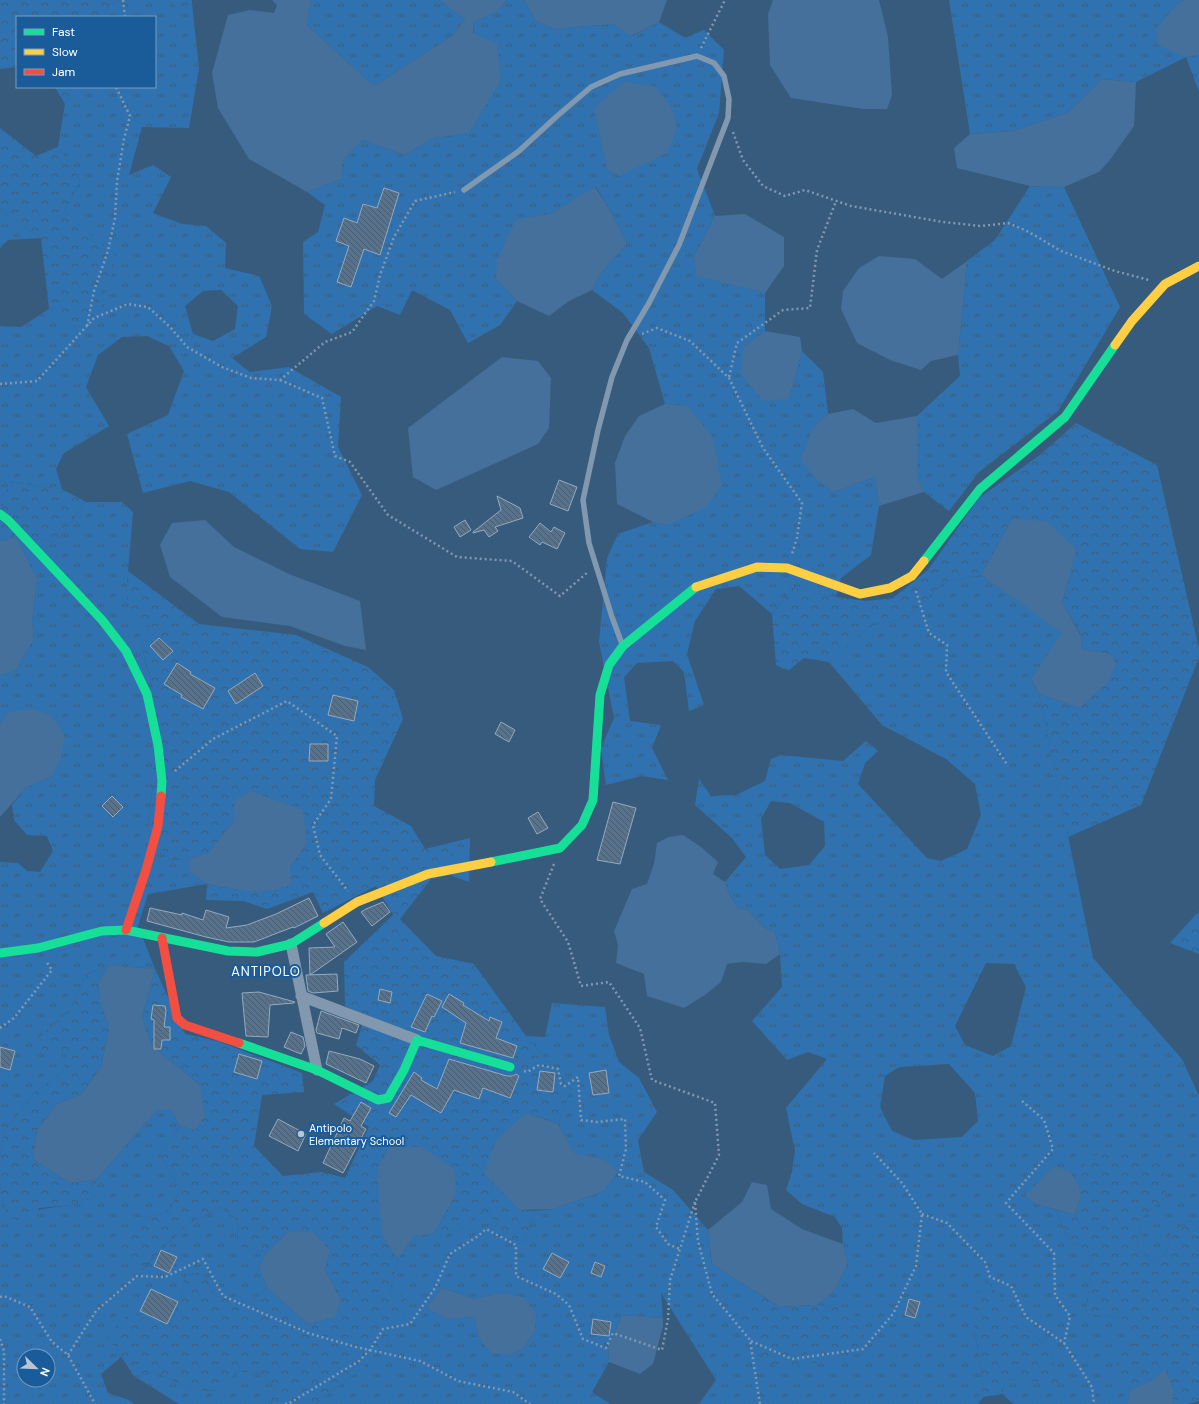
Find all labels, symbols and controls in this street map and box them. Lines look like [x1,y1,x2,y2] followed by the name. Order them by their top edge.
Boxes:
[16,16,156,88] legend
[52,24,75,40] text: Fast
[52,44,78,60] text: Slow
[52,64,75,80] text: Jam
[231,963,301,980] district label: ANTIPOLO
[309,1121,404,1148] place label: Antipolo Elementary School
[296,1129,306,1139] marker: Antipolo Elementary School
[16,1348,56,1388] north arrow
[37,1365,53,1378] text: N

